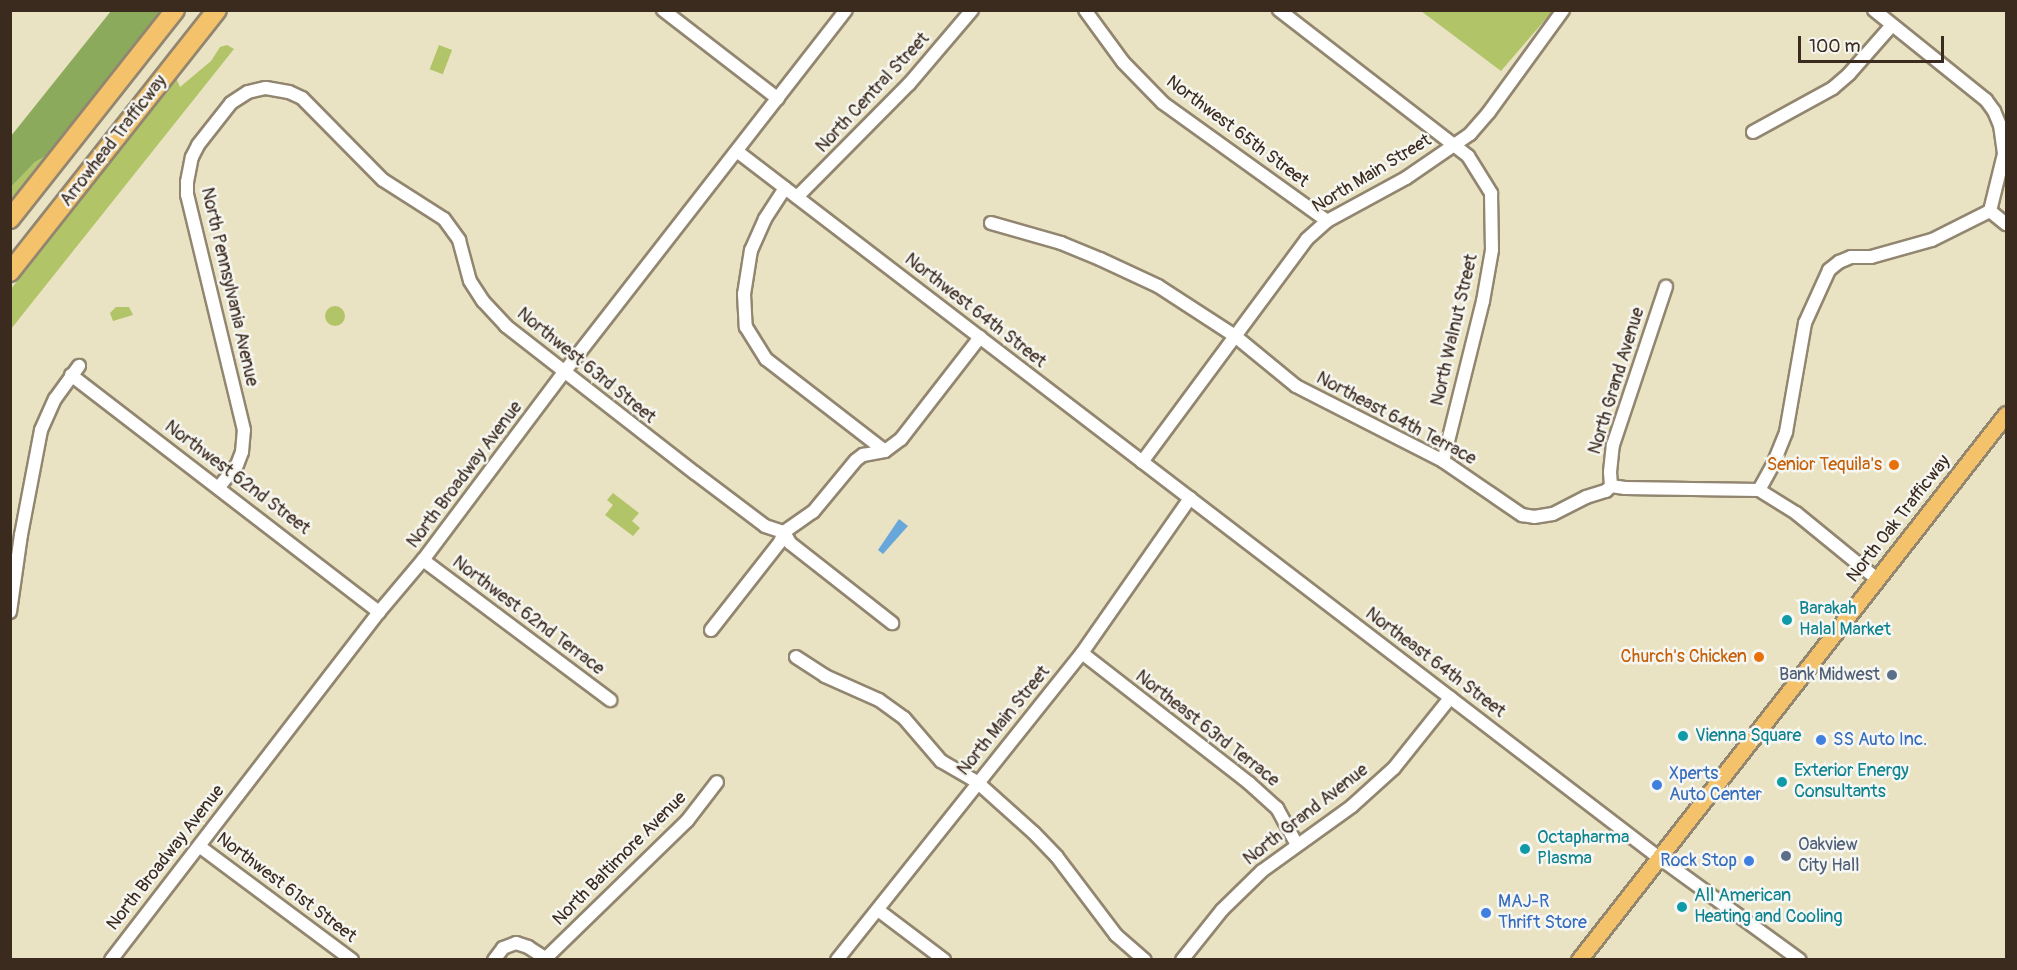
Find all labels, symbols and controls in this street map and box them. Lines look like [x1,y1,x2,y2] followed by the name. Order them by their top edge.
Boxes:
[1801,24,1946,62] scale bar
[812,28,934,158] street label: North Central Street
[1809,35,1861,58] text: 100 m
[56,71,172,211] street label: Arrowhead Trafficway
[1161,71,1313,193] street label: Northwest 65th Street
[1309,130,1435,218] street label: North Main Street
[196,186,262,388] street label: North Pennsylvania Avenue
[900,249,1050,373] street label: Northwest 64th Street
[1427,252,1483,408] street label: North Walnut Street
[512,303,660,429] street label: Northwest 63rd Street
[1584,305,1650,457] street label: North Grand Avenue
[1312,368,1480,470] street label: Northeast 64th Terrace
[403,397,527,553] street label: North Broadway Avenue
[160,416,314,540] street label: Northwest 62nd Street
[1843,451,1955,587] street label: North Oak Trafficway
[1767,454,1882,476] place label: Senior Tequila's
[1887,458,1901,472] marker: Senior Tequila's
[448,552,608,680] street label: Northwest 62nd Terrace
[1799,599,1891,642] place label: Barakah Halal Market
[1361,603,1509,723] street label: Northeast 64th Street
[1780,613,1794,627] marker: Barakah Halal Market
[1621,646,1747,668] place label: Church's Chicken
[1752,650,1766,664] marker: Church's Chicken
[953,662,1055,780] street label: North Main Street
[1779,664,1880,686] place label: Bank Midwest
[1131,666,1283,792] street label: Northeast 63rd Terrace
[1885,668,1899,682] marker: Bank Midwest
[1695,725,1801,747] place label: Vienna Square
[1676,729,1690,743] marker: Vienna Square
[1833,729,1927,751] place label: SS Auto Inc.
[1814,733,1828,747] marker: SS Auto Inc.
[1239,760,1373,870] street label: North Grand Avenue
[1794,761,1909,804] place label: Exterior Energy Consultants
[1669,764,1762,806] place label: Xperts Auto Center
[1775,775,1789,789] marker: Exterior Energy Consultants
[1650,778,1664,792] marker: Xperts Auto Center
[103,781,229,935] street label: North Broadway Avenue
[549,788,691,930] street label: North Baltimore Avenue
[212,828,360,948] street label: Northwest 61st Street
[1537,828,1629,870] place label: Octapharma Plasma
[1798,835,1859,878] place label: Oakview City Hall
[1518,842,1532,856] marker: Octapharma Plasma
[1779,849,1793,863] marker: Oakview City Hall
[1660,850,1737,872] place label: Rock Stop
[1742,854,1756,868] marker: Rock Stop
[1694,886,1843,928] place label: All American Heating and Cooling
[1498,892,1587,934] place label: MAJ-R Thrift Store
[1675,900,1689,914] marker: All American Heating and Cooling
[1479,906,1493,920] marker: MAJ-R Thrift Store

